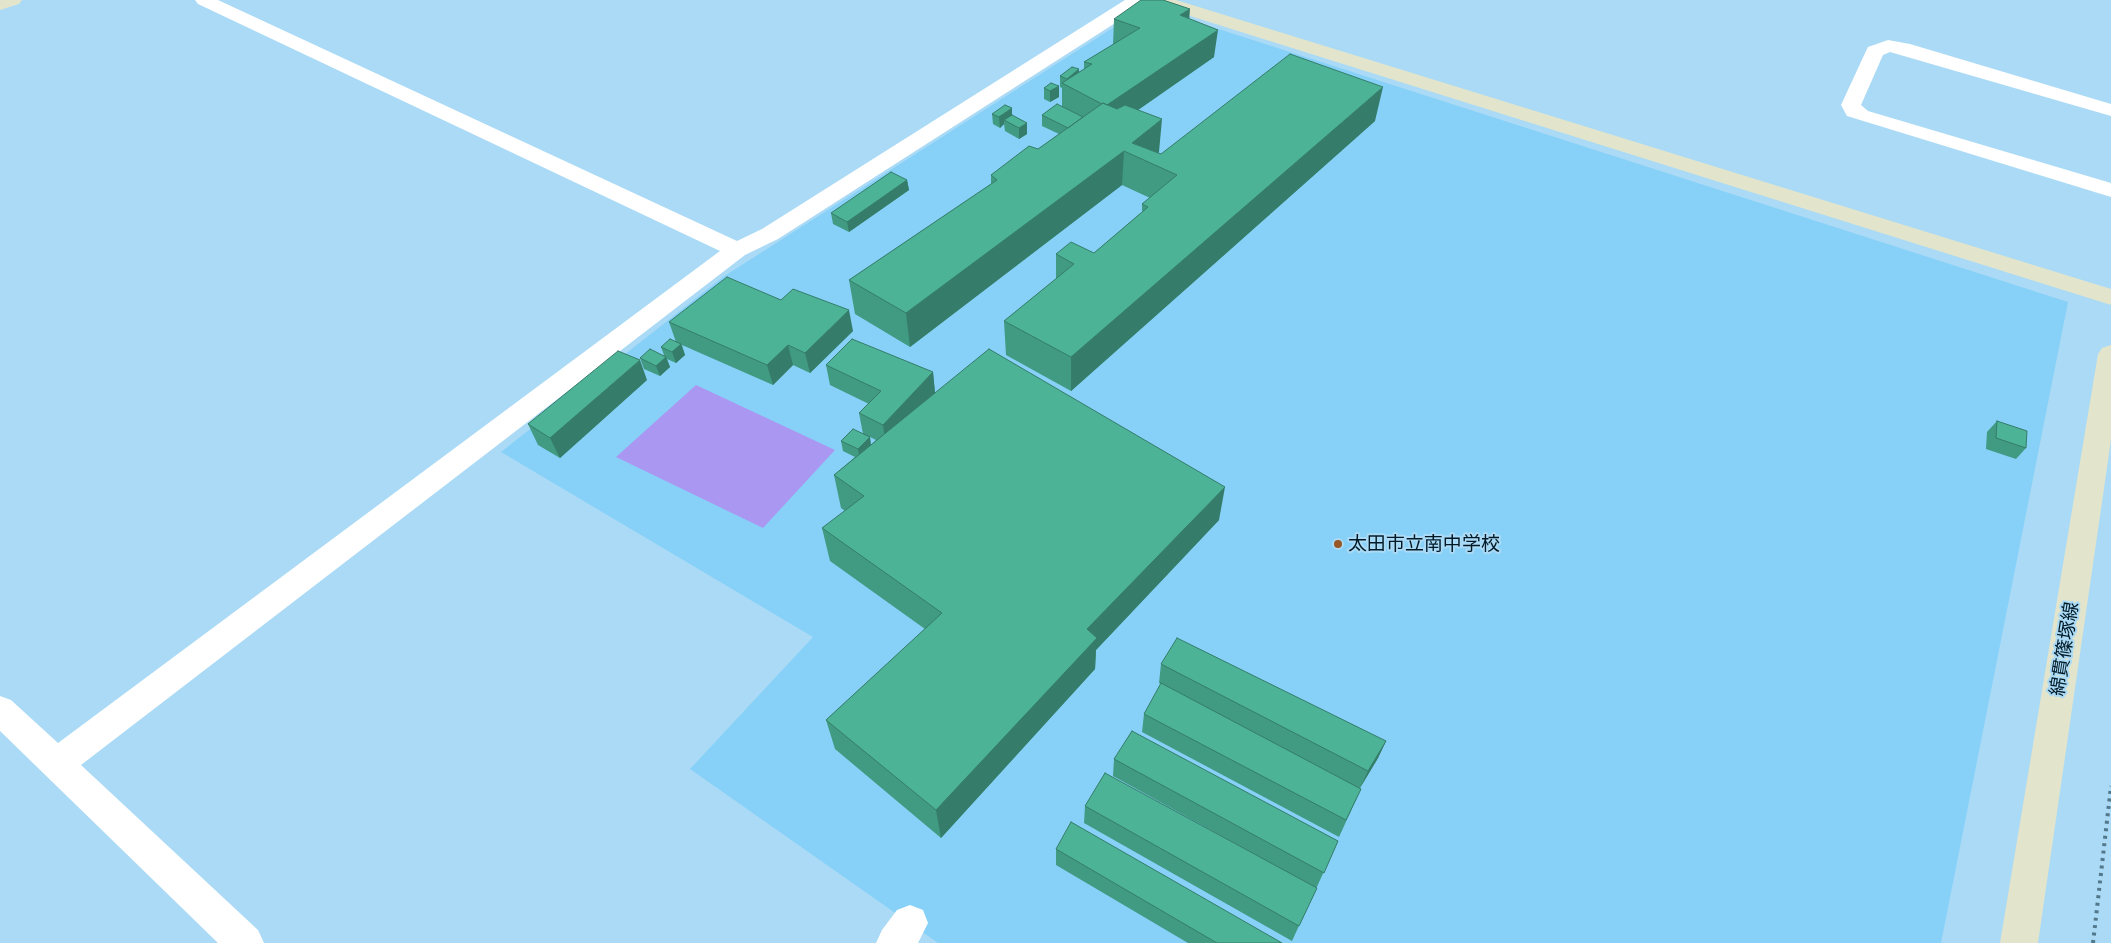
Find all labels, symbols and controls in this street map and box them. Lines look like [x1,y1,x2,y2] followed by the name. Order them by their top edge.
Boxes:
[1348,533,1500,555] place label: 太田市立南中学校
[1332,538,1344,550] marker: 太田市立南中学校
[2046,600,2084,698] street label: 綿貫篠塚線

